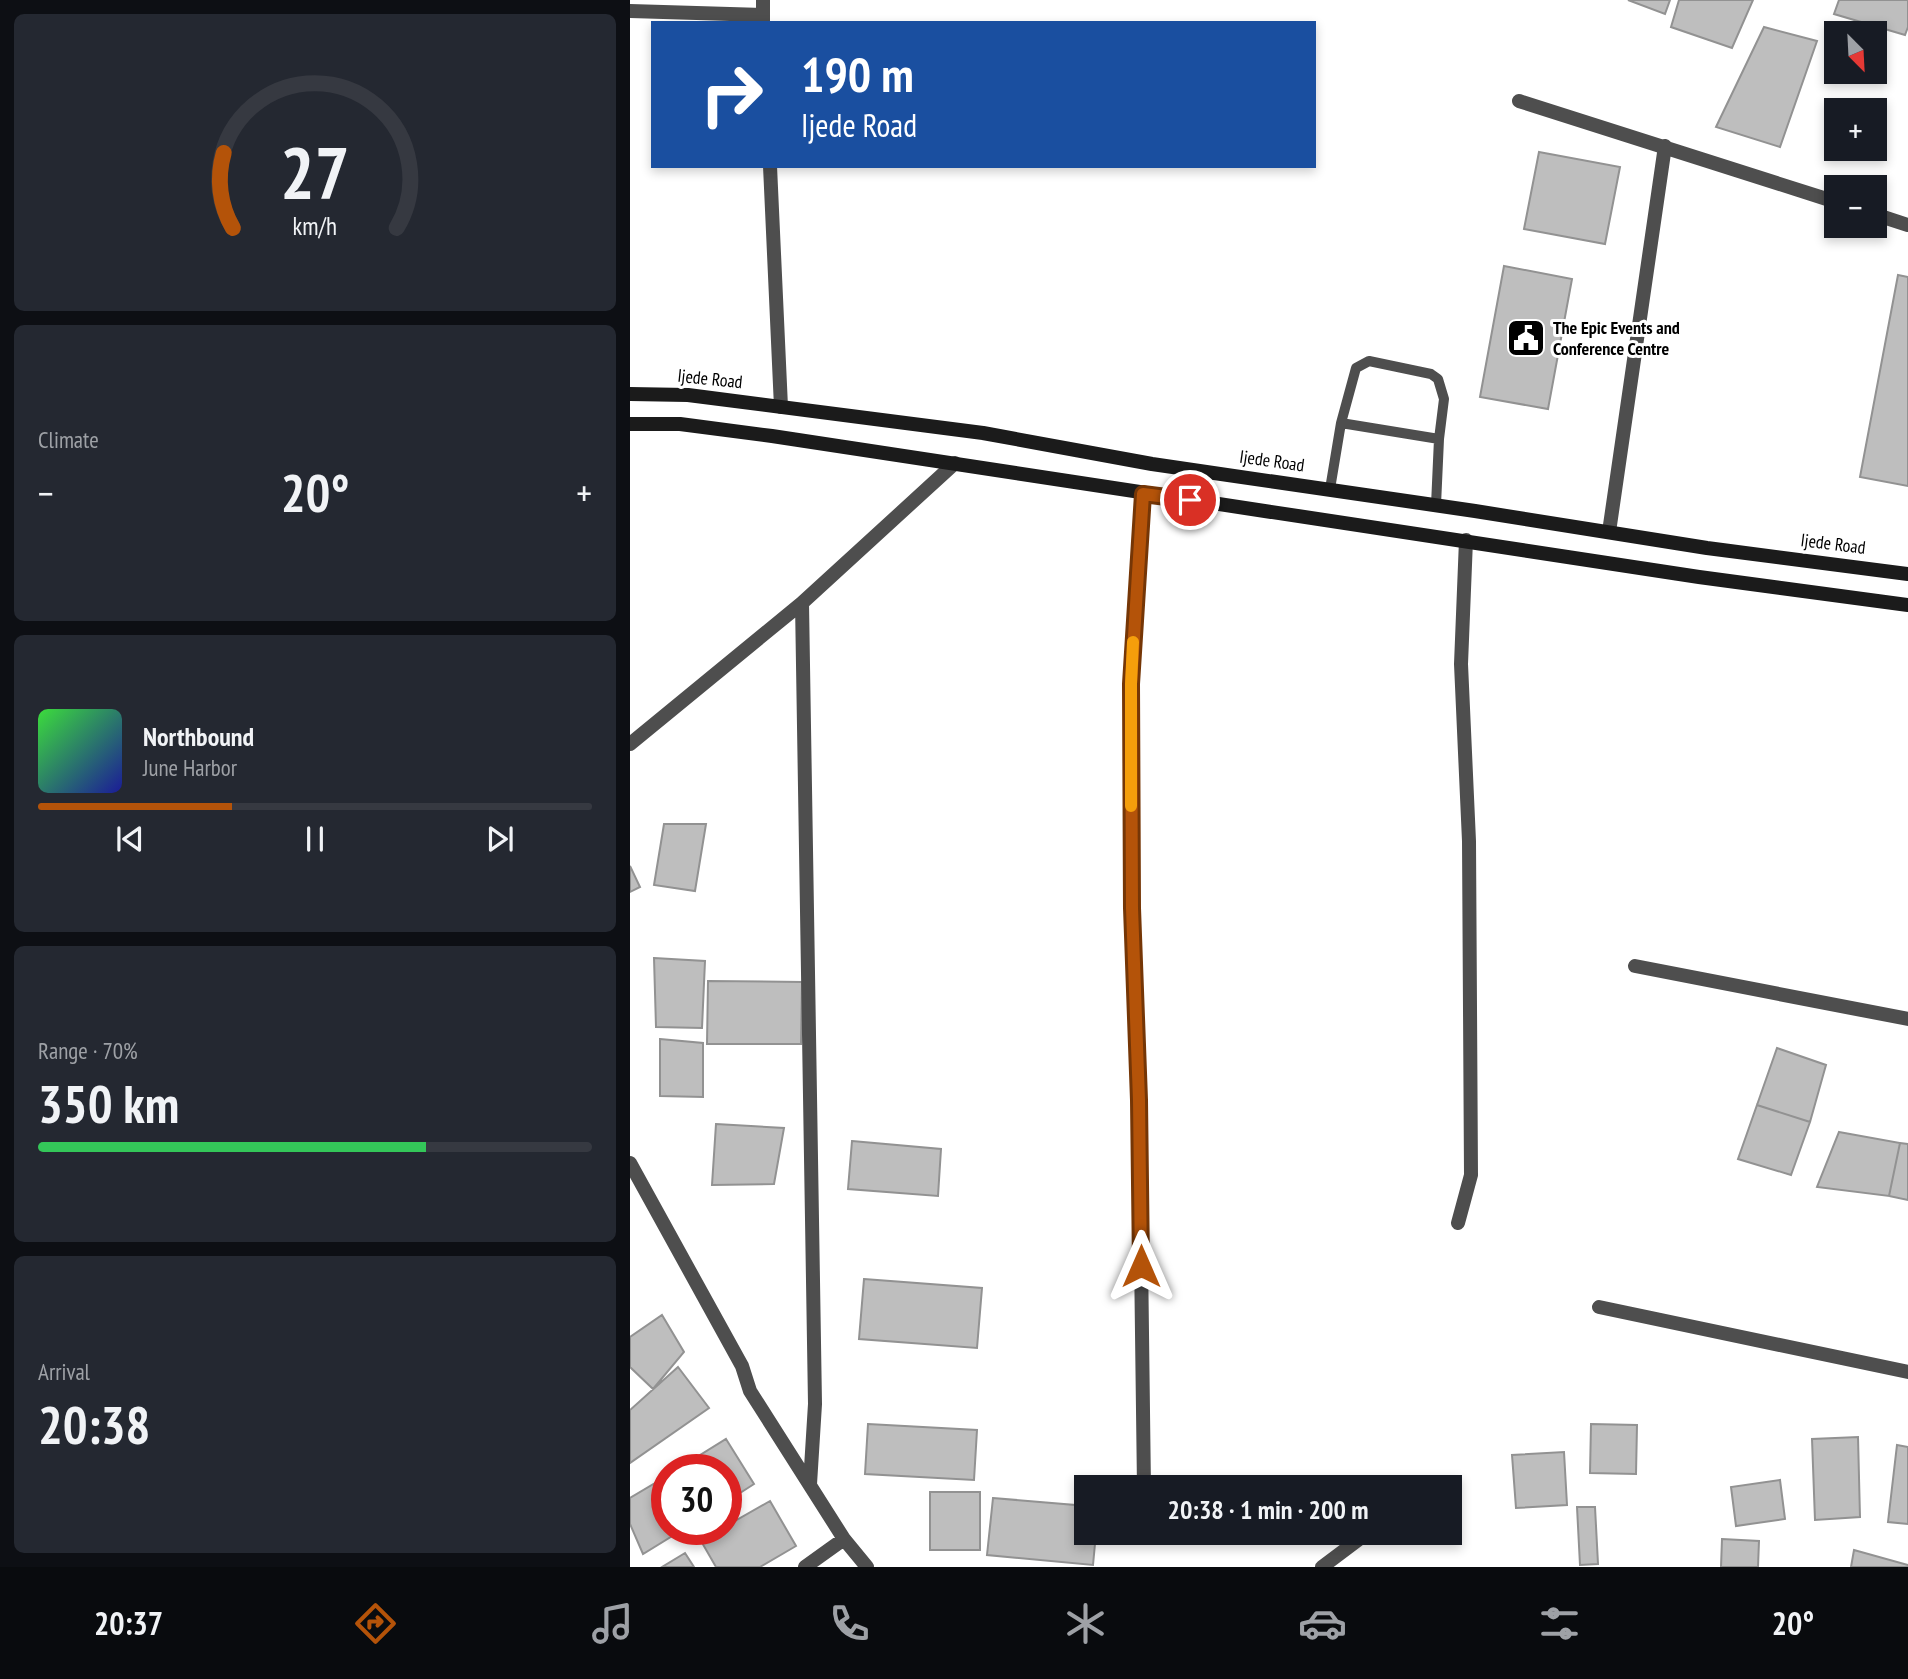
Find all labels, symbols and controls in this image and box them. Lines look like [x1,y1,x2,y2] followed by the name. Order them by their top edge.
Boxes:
[1824,21,1886,84] north arrow
[1824,21,1887,238] map controls
[801,42,914,106] text: 190 m
[686,49,777,140] icon: right
[1824,98,1887,161] button: +
[801,104,917,146] text: Ijede Road
[280,125,350,219] text: 27
[1824,175,1887,238] button: −
[293,210,337,242] text: km/h
[1553,316,1680,360] place label: The Epic Events and Conference Centre
[1505,317,1547,359] public building icon: The Epic Events and Conference Centre
[676,364,744,393] street label: Ijede Road
[38,425,99,454] text: Climate
[1238,445,1306,476] street label: Ijede Road
[281,459,349,526] text: 20°
[38,468,54,517] text: −
[576,468,592,517] text: +
[1160,470,1220,530] pin
[1171,481,1209,519] icon: arrive
[1799,528,1867,559] street label: Ijede Road
[143,720,254,753] text: Northbound
[143,753,237,782] text: June Harbor
[111,820,149,858] icon: previous
[296,820,334,858] icon: pause
[481,820,519,858] icon: next
[38,1036,138,1065] text: Range · 70%
[38,1070,179,1137] text: 350 km
[1104,1229,1178,1303] position arrow
[38,1357,90,1386] text: Arrival
[38,1391,150,1458] text: 20:38
[651,1454,742,1545] speed limit sign: 30
[1168,1493,1368,1526] text: 20:38 · 1 min · 200 m
[351,1599,400,1648] icon: directions
[588,1599,637,1648] icon: music
[825,1599,874,1648] icon: phone
[1061,1599,1110,1648] icon: climate
[1298,1599,1347,1648] icon: car
[1535,1599,1584,1648] icon: filters
[94,1602,163,1644] text: 20:37
[1772,1602,1814,1644] text: 20°

